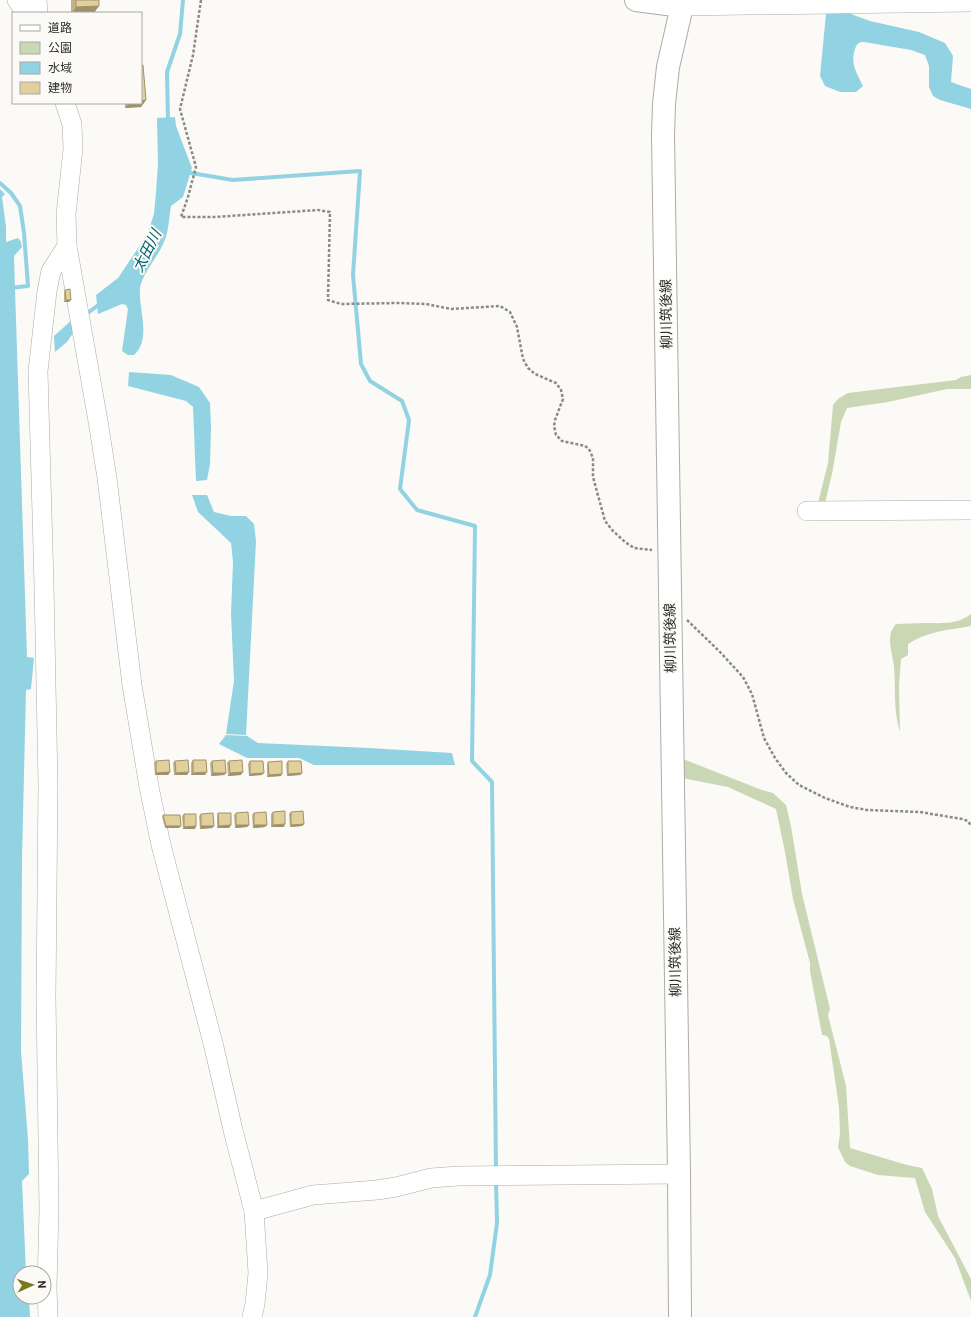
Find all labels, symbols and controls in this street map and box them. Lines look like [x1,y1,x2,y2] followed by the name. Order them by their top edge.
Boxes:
[12,12,142,104] legend
[48,21,72,35] text: 道路
[48,41,72,55] text: 公園
[48,61,72,75] text: 水域
[48,81,72,95] text: 建物
[129,225,166,275] water label: 太田川
[657,279,675,349] street label: 柳川筑後線
[661,603,679,673] street label: 柳川筑後線
[666,927,684,997] street label: 柳川筑後線
[12,1265,52,1305] north arrow
[35,1280,48,1289] text: N

